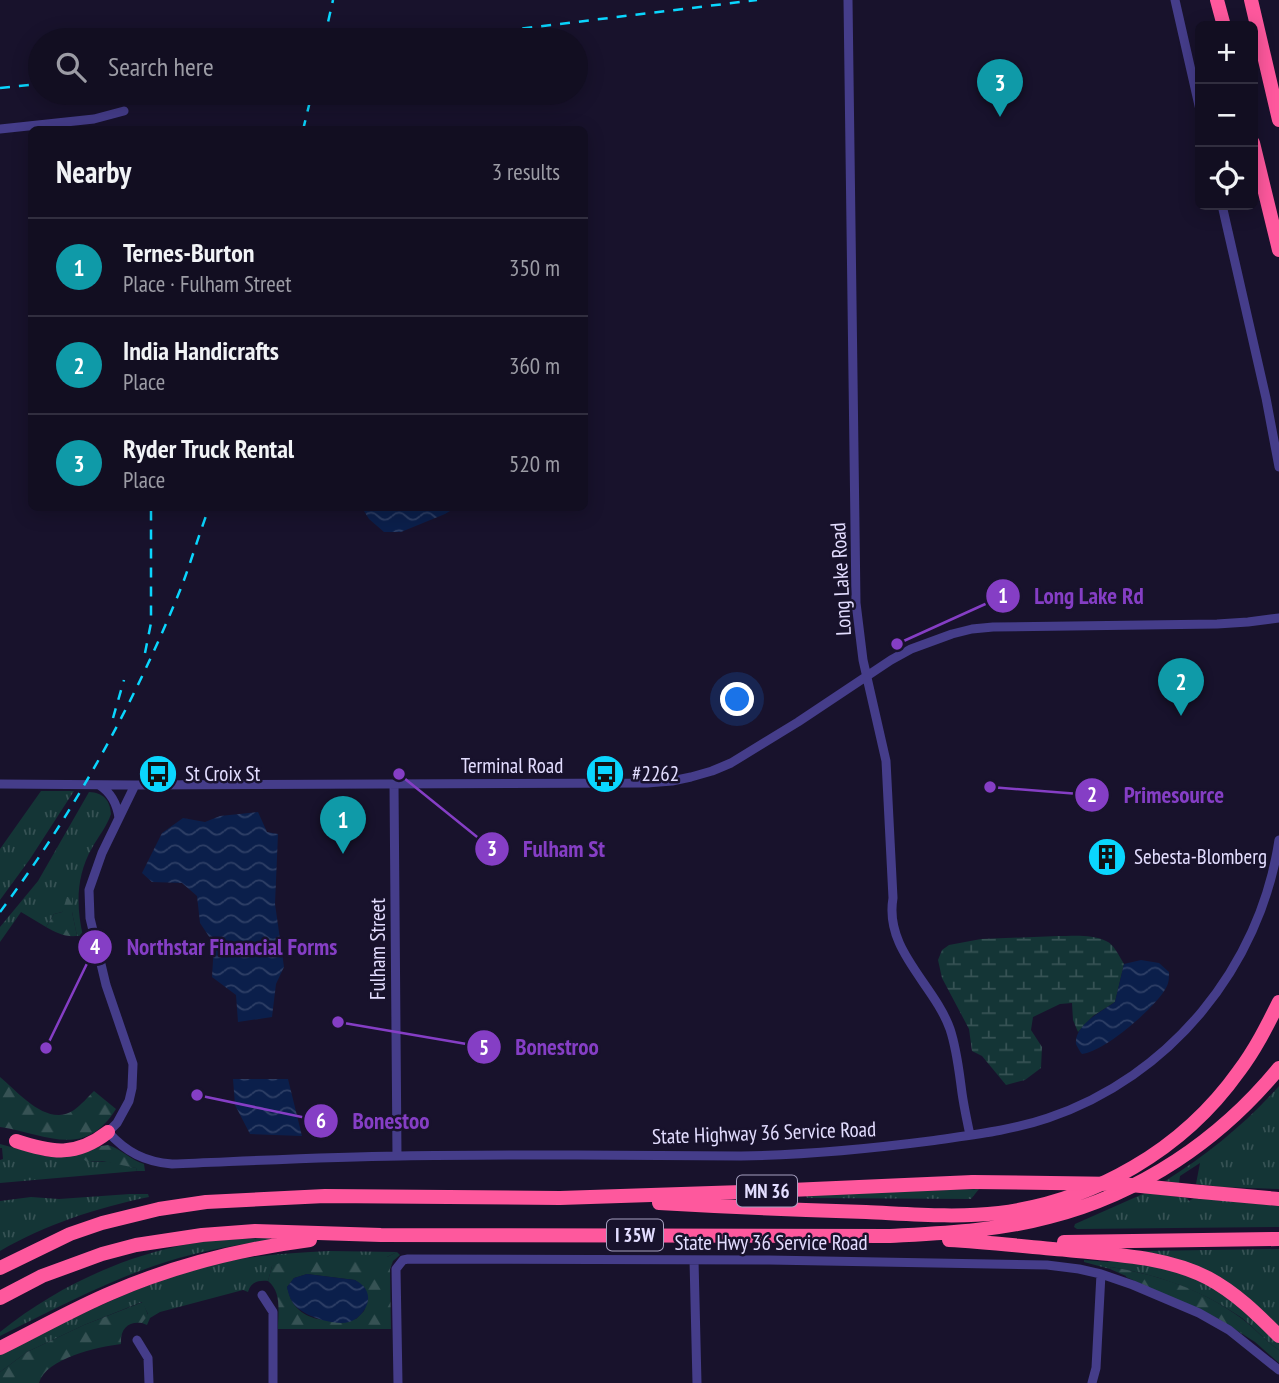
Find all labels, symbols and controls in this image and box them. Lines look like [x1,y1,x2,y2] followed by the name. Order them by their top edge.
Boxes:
[1195,21,1258,210] map controls
[1195,21,1258,84] button: +
[28,28,588,105] search box
[52,48,90,86] icon: search
[108,50,214,83] text: Search here
[977,59,1023,117] pin: 3
[1195,84,1258,147] button: −
[1195,147,1258,210] button: locate
[56,152,131,191] text: Nearby
[492,157,560,186] text: 3 results
[123,236,254,269] text: Ternes-Burton
[74,253,85,282] text: 1
[509,253,560,282] text: 350 m
[123,269,292,298] text: Place · Fulham Street
[123,334,279,367] text: India Handicrafts
[74,351,85,380] text: 2
[509,351,560,380] text: 360 m
[123,367,165,396] text: Place
[123,432,294,465] text: Ryder Truck Rental
[74,449,85,478] text: 3
[509,449,560,478] text: 520 m
[123,465,165,494] text: Place
[824,522,857,636] street label: Long Lake Road
[985,574,1158,618] callout: Long Lake Rd
[1034,581,1144,610] text: Long Lake Rd
[998,582,1008,609] text: 1
[1158,658,1204,716] pin: 2
[720,682,754,716] your location
[461,752,563,779] street label: Terminal Road
[137,753,179,795] bus stop icon: St Croix St
[584,753,626,795] bus stop icon: #2262
[185,760,261,787] place label: St Croix St
[632,760,679,787] place label: #2262
[1074,773,1238,817] callout: Primesource
[1124,780,1224,809] text: Primesource
[1087,781,1097,808] text: 2
[320,796,366,854] pin: 1
[474,827,619,871] callout: Fulham St
[523,834,605,863] text: Fulham St
[487,835,497,862] text: 3
[1086,836,1128,878] building icon: Sebesta-Blomberg
[1134,843,1267,870] place label: Sebesta-Blomberg
[364,898,391,1000] street label: Fulham Street
[78,925,351,969] callout: Northstar Financial Forms
[127,932,337,961] text: Northstar Financial Forms
[90,933,100,960] text: 4
[467,1025,613,1069] callout: Bonestroo
[515,1032,599,1061] text: Bonestroo
[479,1034,489,1061] text: 5
[304,1099,444,1143] callout: Bonestoo
[353,1106,429,1135] text: Bonestoo
[316,1107,326,1134] text: 6
[652,1115,876,1150] street label: State Highway 36 Service Road
[737,1176,797,1206] road number: MN 36
[607,1219,663,1250] road number: I 35W
[674,1229,868,1256] street label: State Hwy 36 Service Road

